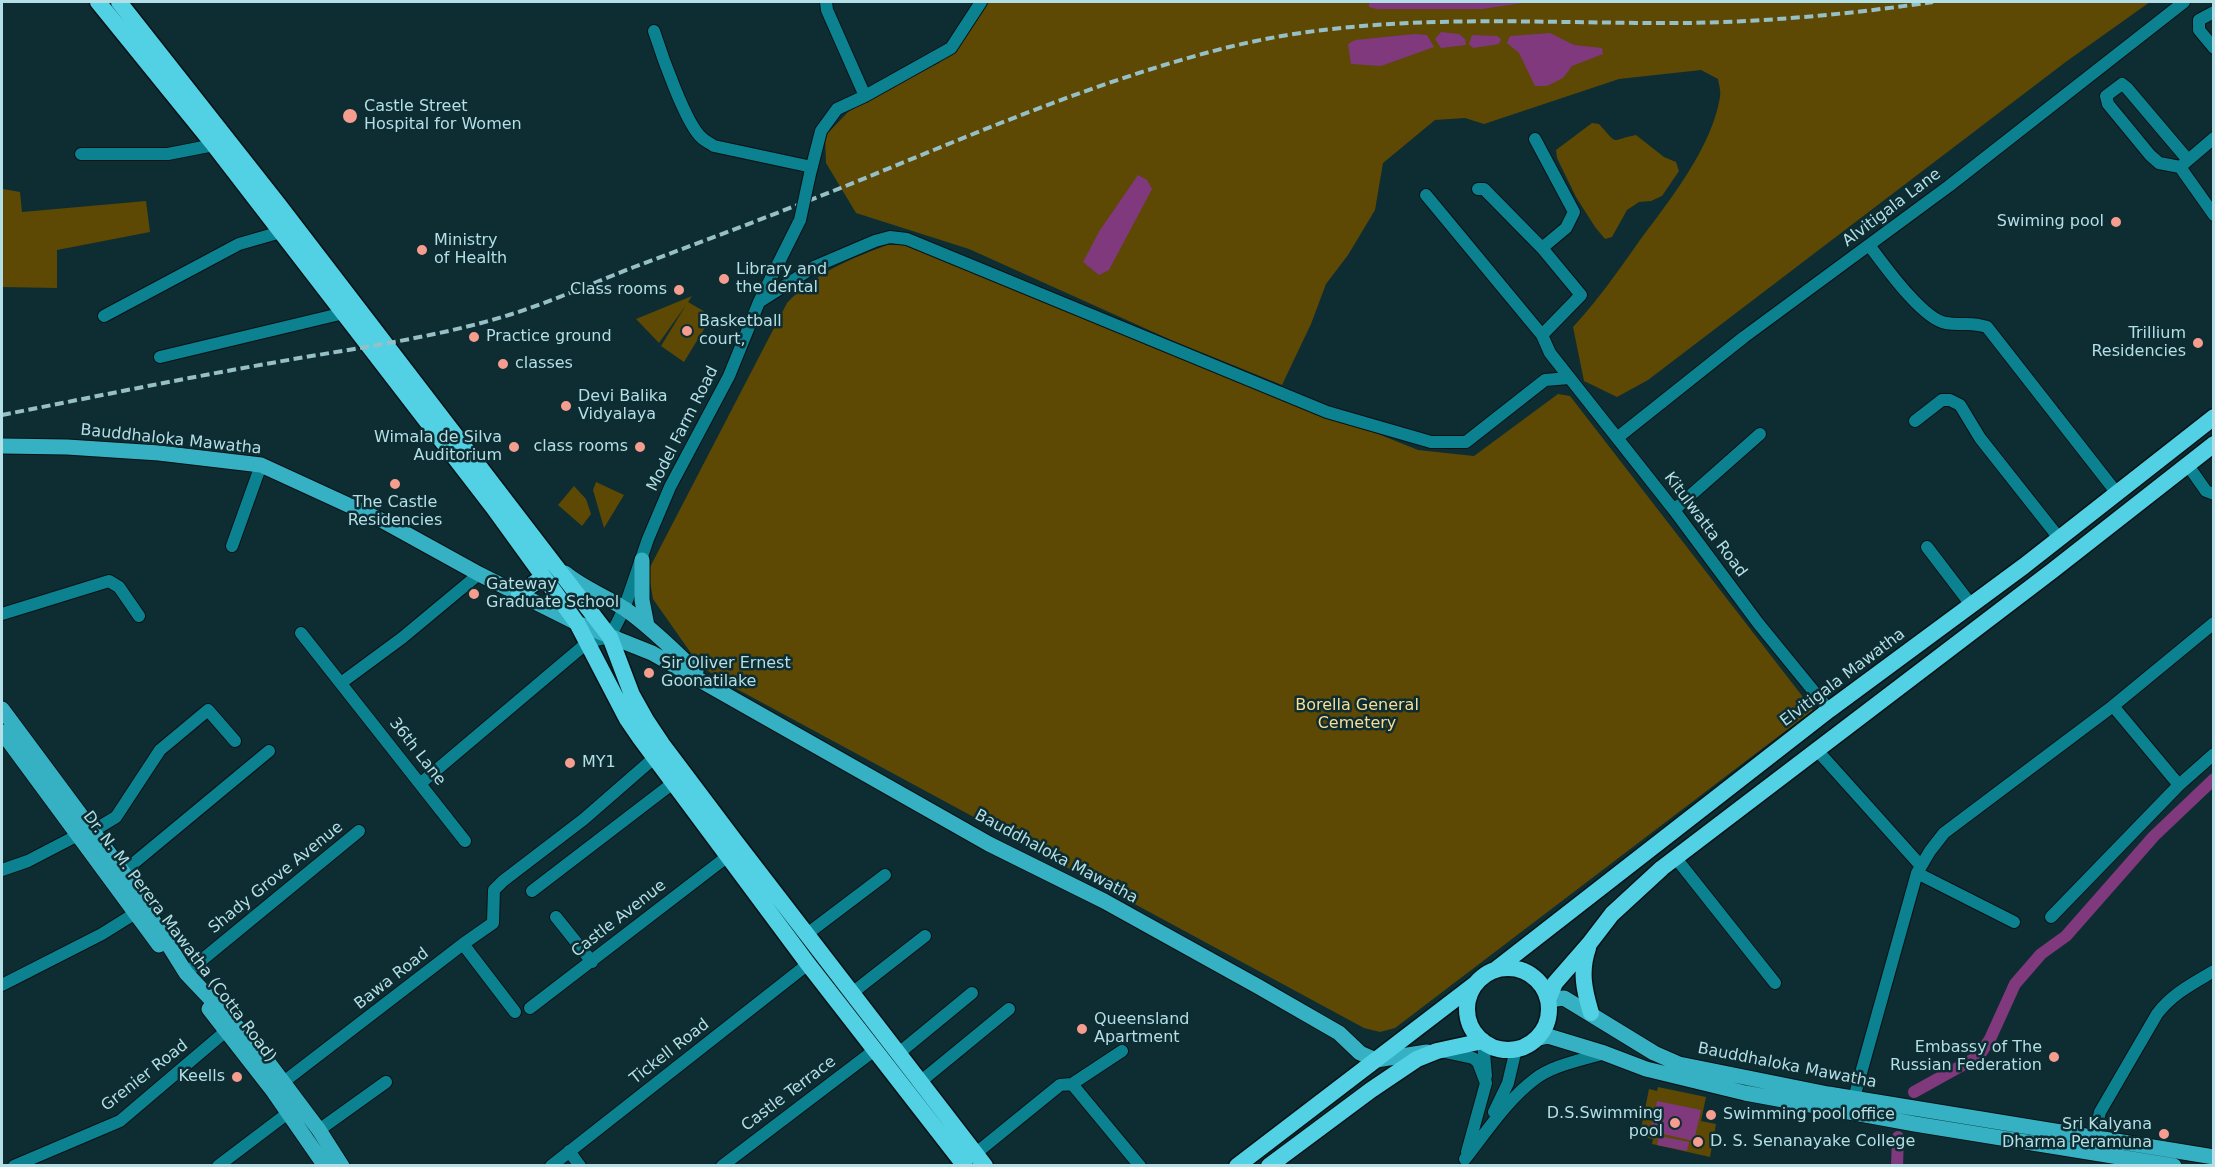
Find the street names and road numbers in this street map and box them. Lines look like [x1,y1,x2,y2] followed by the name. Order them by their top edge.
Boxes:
[1839,165,1945,251] street label: Alvitigala Lane
[643,363,723,495] street label: Model Farm Road
[79,421,263,459] street label: Bauddhaloka Mawatha
[1659,469,1751,581] street label: Kitulwatta Road
[1777,625,1909,731] street label: Elvitigala Mawatha
[385,714,449,790] street label: 36th Lane
[971,806,1141,908] street label: Bauddhaloka Mawatha
[78,808,280,1066] street label: Dr. N. M. Perera Mawatha (Cotta Road)
[205,818,347,938] street label: Shady Grove Avenue
[568,876,670,962] street label: Castle Avenue
[351,944,433,1014] street label: Bawa Road
[627,1015,713,1089] street label: Tickell Road
[98,1036,192,1116] street label: Grenier Road
[1696,1039,1878,1093] street label: Bauddhaloka Mawatha
[738,1052,840,1136] street label: Castle Terrace

